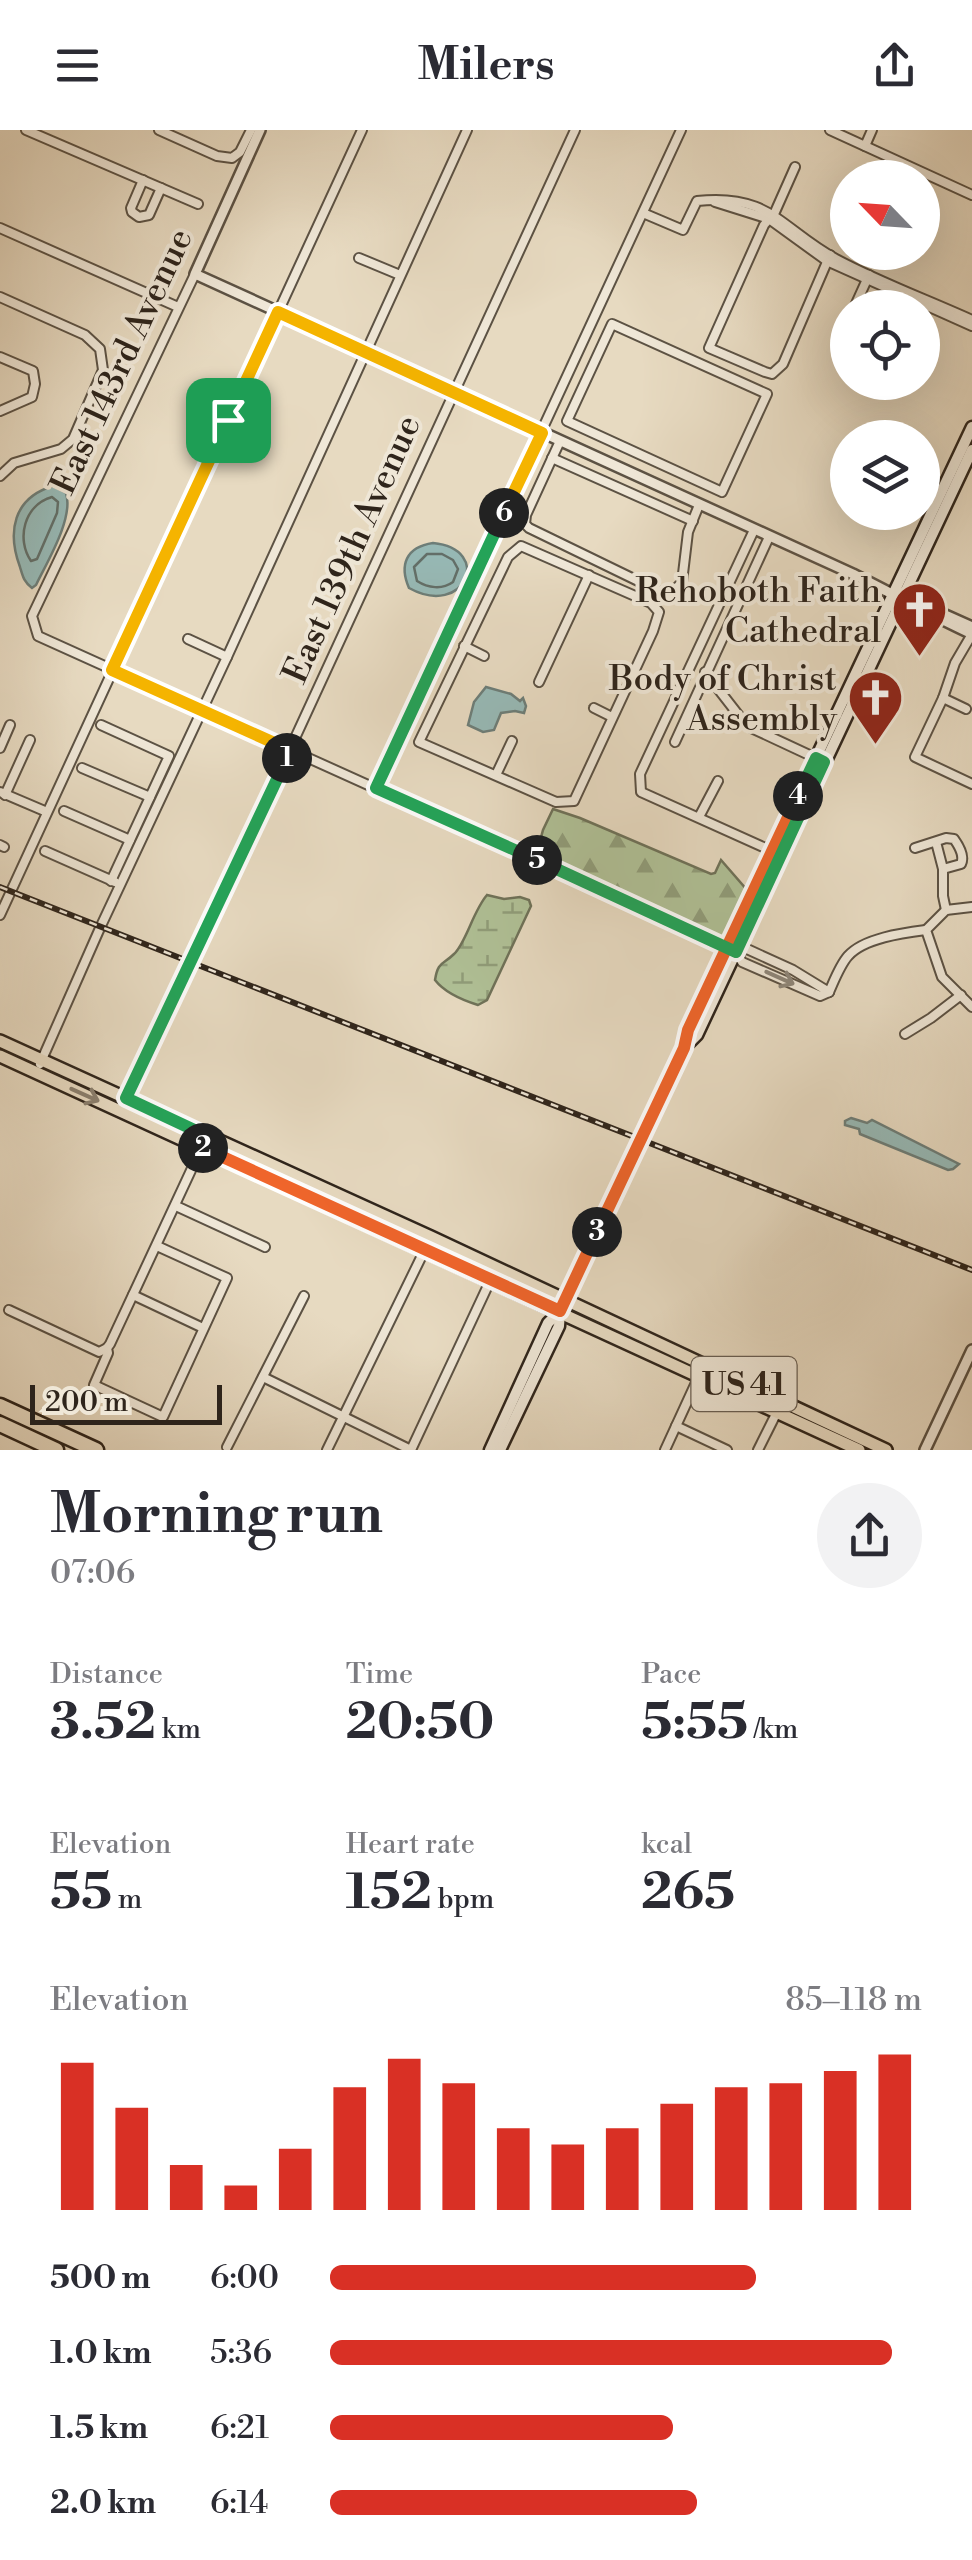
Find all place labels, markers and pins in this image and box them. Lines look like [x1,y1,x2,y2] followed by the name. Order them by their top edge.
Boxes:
[186,378,271,463] pin
[479,488,529,538] pin: 6
[635,570,881,653] place label: Rehoboth Faith Cathedral
[890,580,950,659] church icon: Rehoboth Faith Cathedral
[608,658,838,741] place label: Body of Christ Assembly
[846,668,906,747] church icon: Body of Christ Assembly
[262,733,312,783] pin: 1
[773,771,823,821] pin: 4
[512,835,562,885] pin: 5
[178,1123,228,1173] pin: 2
[572,1207,622,1257] pin: 3

